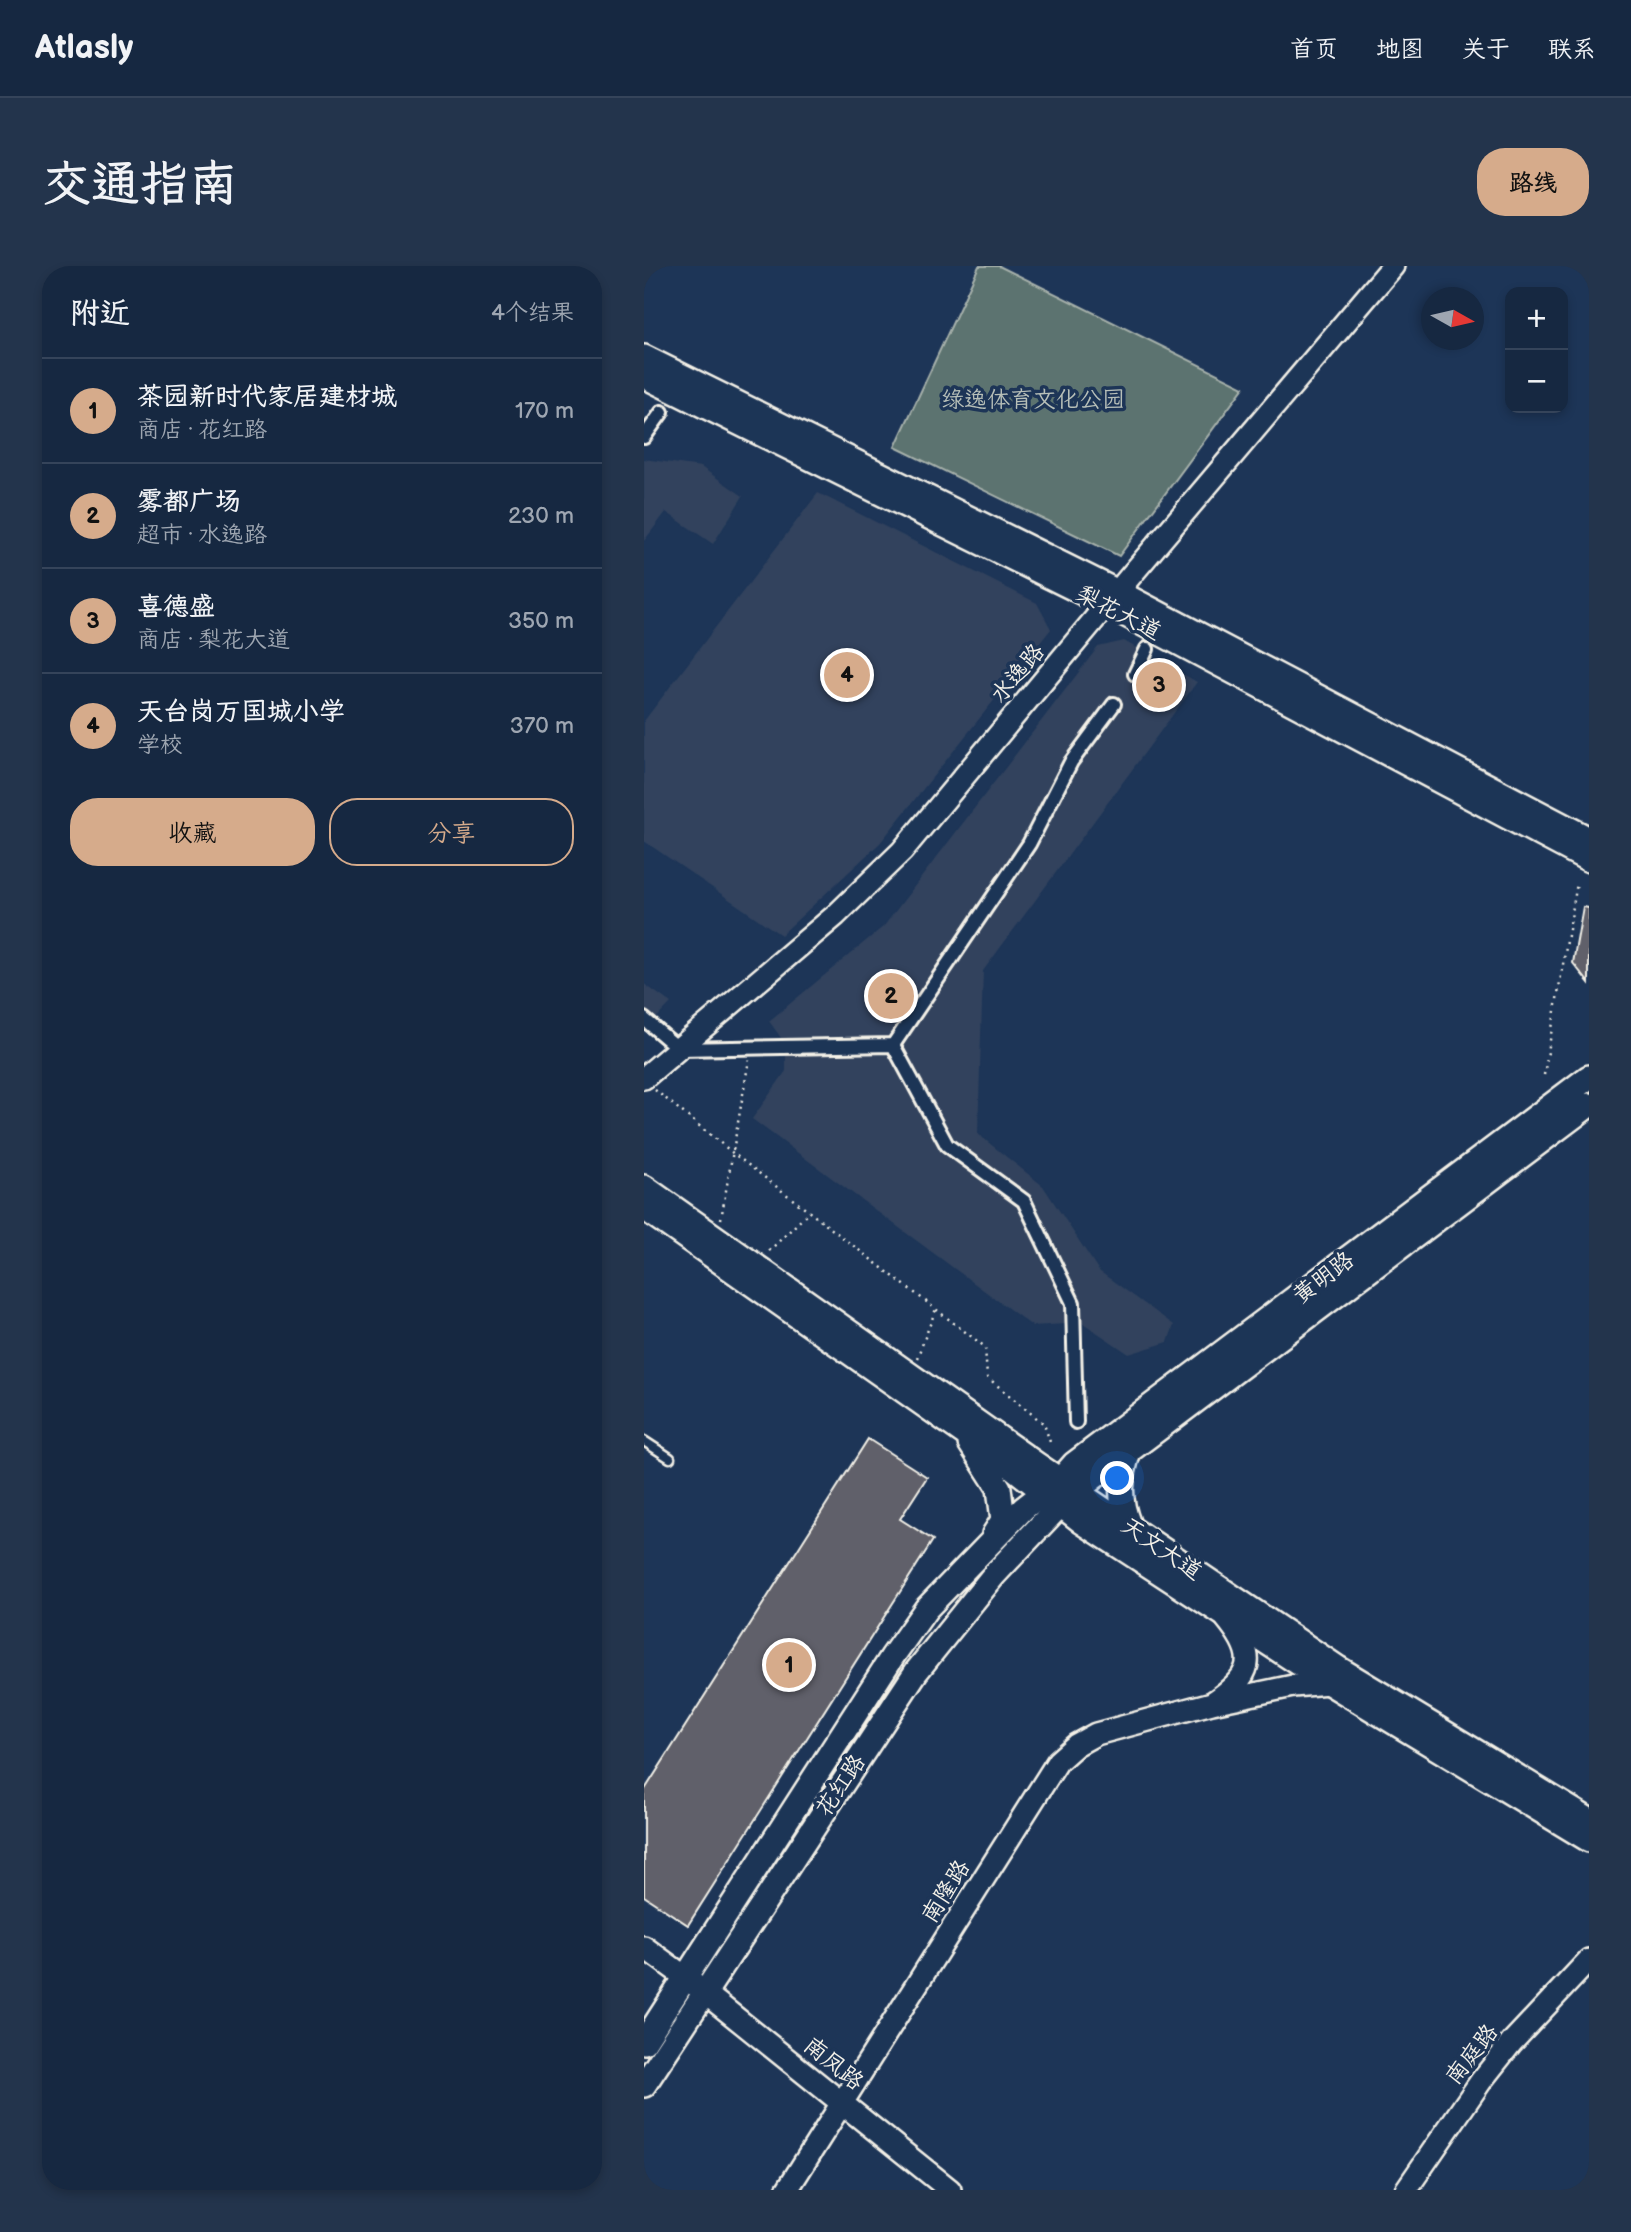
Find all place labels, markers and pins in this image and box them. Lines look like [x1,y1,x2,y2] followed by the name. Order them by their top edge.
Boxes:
[824,649,870,701] pin: 4
[1136,659,1182,711] pin: 3
[868,970,914,1022] pin: 2
[766,1639,812,1691] pin: 1

